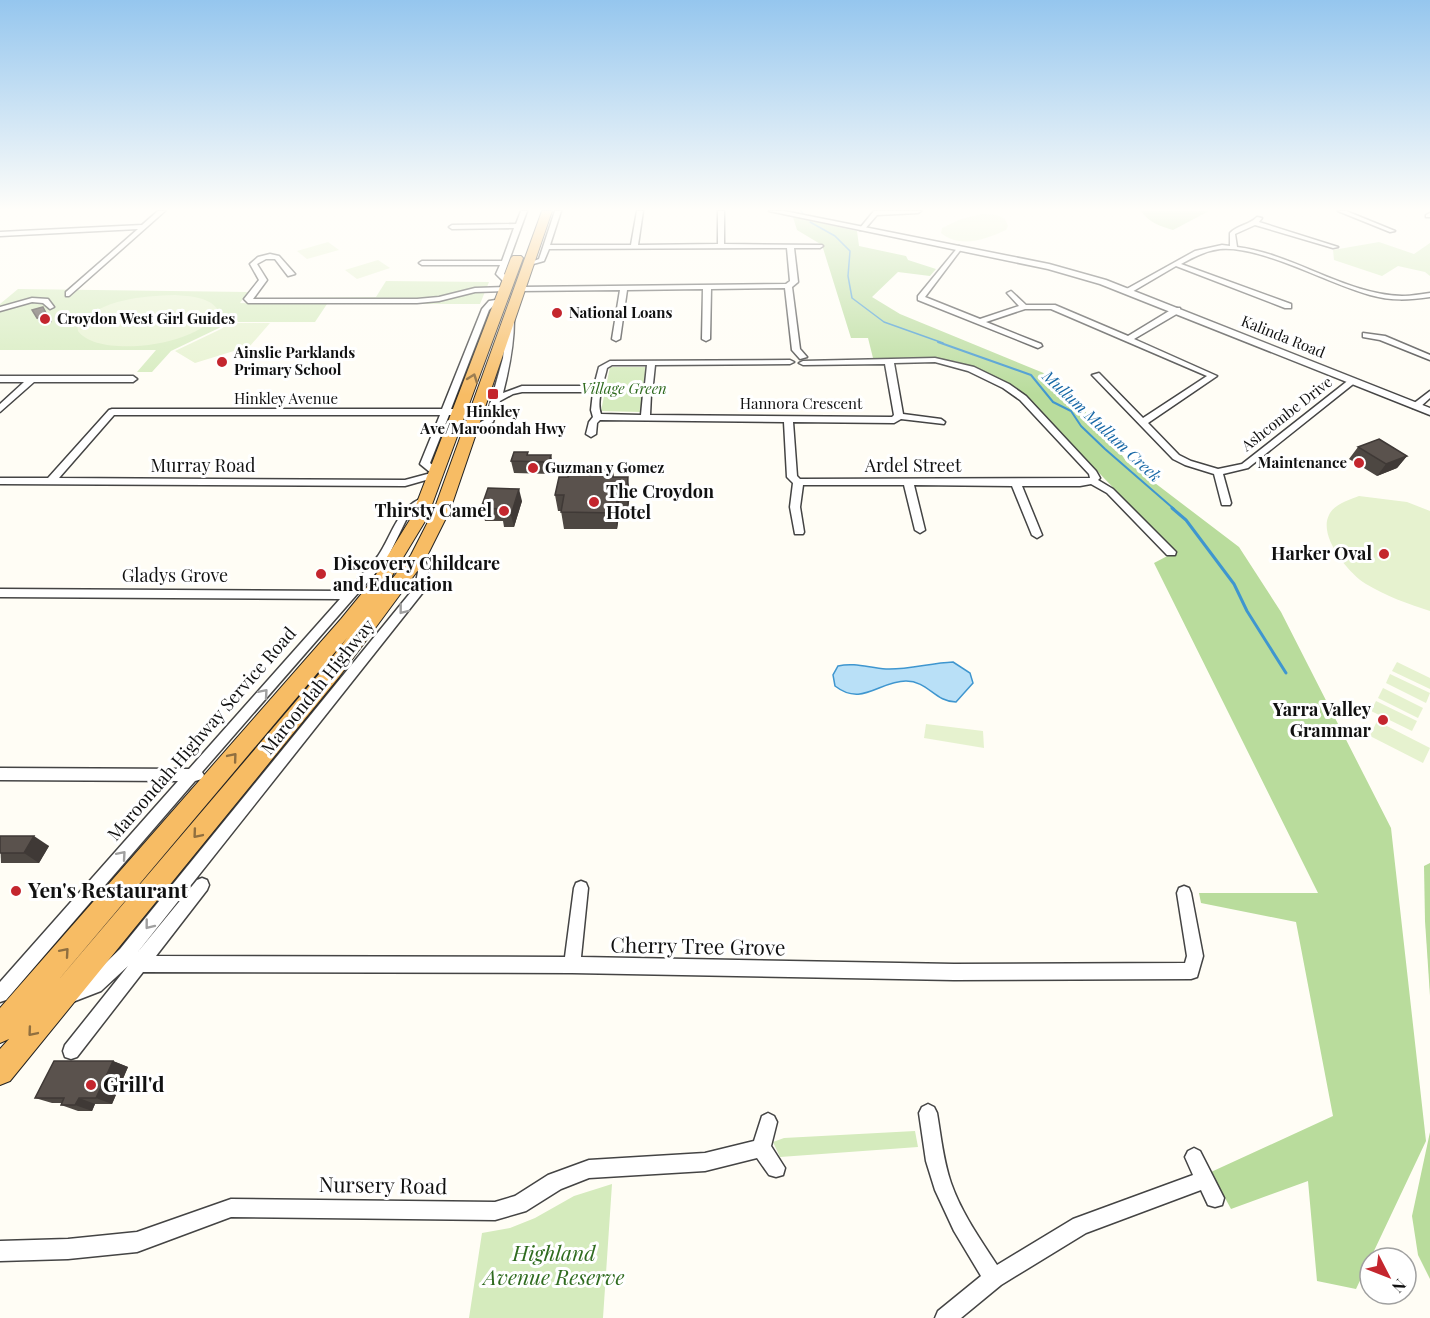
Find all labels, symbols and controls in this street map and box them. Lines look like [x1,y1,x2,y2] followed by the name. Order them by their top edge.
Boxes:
[569,302,673,322] place label: National Loans
[550,306,564,320] marker: National Loans
[57,308,235,328] place label: Croydon West Girl Guides
[1238,310,1329,362] street label: Kalinda Road
[38,312,52,326] marker: Croydon West Girl Guides
[233,342,355,379] place label: Ainslie Parklands Primary School
[215,355,229,369] marker: Ainslie Parklands Primary School
[1038,365,1166,486] water label: Mullum Mullum Creek
[1236,371,1336,456] street label: Ashcombe Drive
[465,374,478,384] one-way arrow
[581,378,667,398] park label: Village Green
[486,387,500,401] marker: Hinkley Ave/Maroondah Hwy
[234,388,338,408] street label: Hinkley Avenue
[740,393,863,413] street label: Hannora Crescent
[419,401,566,438] place label: Hinkley Ave/Maroondah Hwy
[1258,452,1347,472] place label: Maintenance
[151,453,256,477] street label: Murray Road
[864,453,962,477] street label: Ardel Street
[1352,456,1366,470] marker: Maintenance
[545,457,664,477] place label: Guzman y Gomez
[526,461,540,475] marker: Guzman y Gomez
[606,479,714,524] place label: The Croydon Hotel
[587,495,601,509] marker: The Croydon Hotel
[374,498,492,522] place label: Thirsty Camel
[497,504,511,518] marker: Thirsty Camel
[1271,541,1372,565] place label: Harker Oval
[1377,547,1391,561] marker: Harker Oval
[333,551,500,596] place label: Discovery Childcare and Education
[122,563,228,587] street label: Gladys Grove
[314,567,328,581] marker: Discovery Childcare and Education
[399,603,410,614] one-way arrow
[255,614,379,759] street label: Maroondah Highway
[102,621,301,845] street label: Maroondah Highway Service Road
[257,689,268,700] one-way arrow
[1272,697,1372,742] place label: Yarra Valley Grammar
[1376,713,1390,727] marker: Yarra Valley Grammar
[226,753,237,764] one-way arrow
[194,827,205,838] one-way arrow
[114,851,125,862] one-way arrow
[27,875,188,903] place label: Yen's Restaurant
[9,884,23,898] marker: Yen's Restaurant
[146,919,157,930] one-way arrow
[610,929,786,961] street label: Cherry Tree Grove
[58,948,69,959] one-way arrow
[29,1025,40,1036] one-way arrow
[103,1069,165,1097] place label: Grill'd
[84,1078,98,1092] marker: Grill'd
[319,1169,448,1199] street label: Nursery Road
[482,1238,624,1290] park label: Highland Avenue Reserve
[1358,1246,1418,1306] north arrow
[1388,1275,1411,1298] text: N

